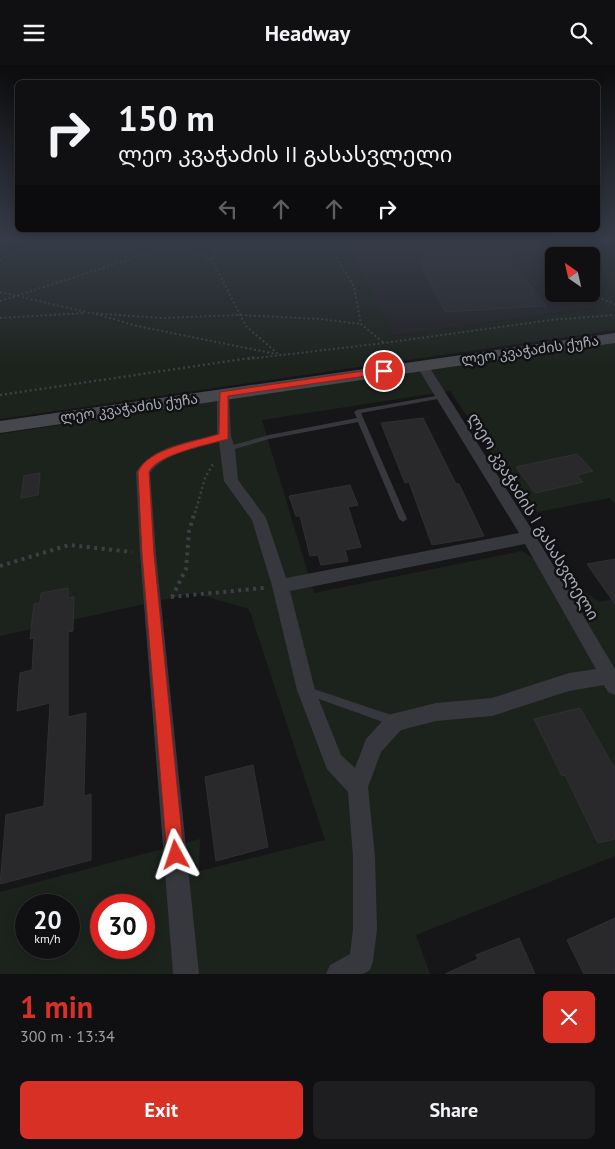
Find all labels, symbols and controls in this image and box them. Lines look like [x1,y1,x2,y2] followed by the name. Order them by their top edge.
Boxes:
[20,19,48,47] icon: menu
[265,19,350,47] text: Headway
[567,19,595,47] icon: search
[118,95,215,141] text: 150 m
[35,100,100,165] icon: right
[118,140,452,168] text: ლეო კვაჭაძის II გასასვლელი
[214,195,242,223] icon: left
[267,195,295,223] icon: ahead
[320,195,348,223] icon: ahead
[373,195,401,223] icon: right
[545,247,600,303] north arrow
[545,247,600,302] map controls
[460,331,600,369] street label: ლეო კვაჭაძის ქუჩა
[363,350,405,392] pin
[370,357,398,385] icon: arrive
[59,389,199,427] street label: ლეო კვაჭაძის ქუჩა
[463,409,604,624] street label: ლეო კვაჭაძის I გასასვლელი
[149,828,201,880] position arrow
[90,894,155,959] speed limit sign: 30
[33,904,62,936] text: 20
[34,931,61,946] text: km/h
[20,987,93,1026] text: 1 min
[543,991,595,1043] button: close
[20,1026,115,1046] text: 300 m · 13:34
[20,1081,303,1139] button: Exit
[313,1081,595,1139] button: Share

